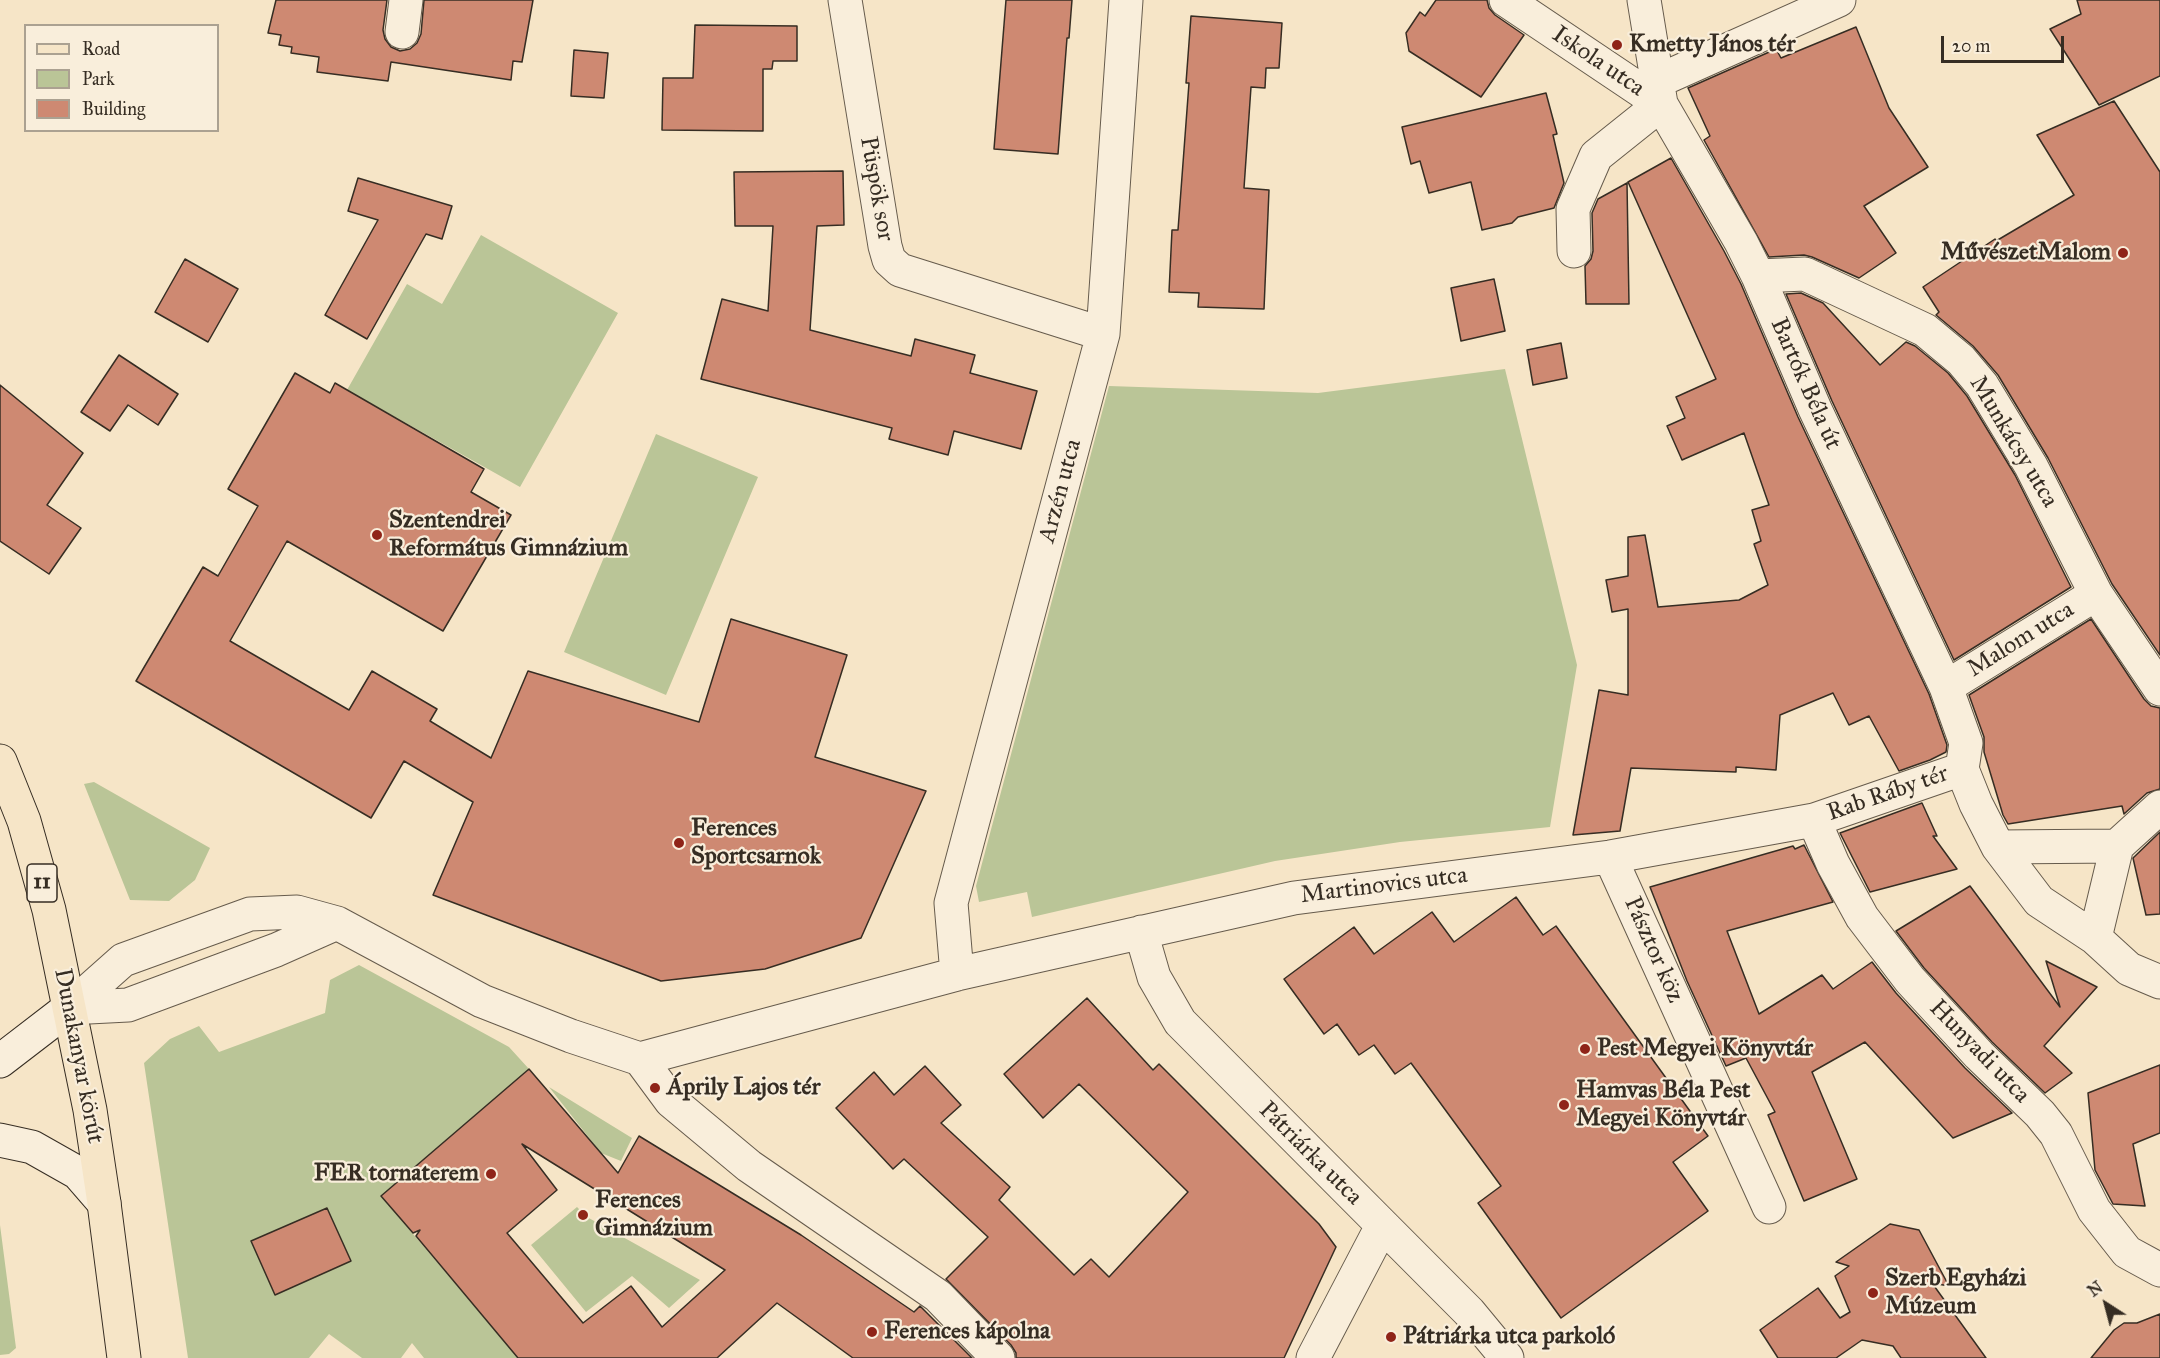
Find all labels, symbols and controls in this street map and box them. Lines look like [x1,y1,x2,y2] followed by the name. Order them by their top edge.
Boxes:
[1546,21,1650,103] street label: Iskola utca
[24,24,219,132] legend
[1944,24,2067,62] scale bar
[1629,31,1795,59] place label: Kmetty János tér
[1952,35,1990,57] text: 20 m
[82,38,120,60] text: Road
[1610,38,1624,52] marker: Kmetty János tér
[82,68,115,90] text: Park
[82,98,145,120] text: Building
[853,134,899,244] street label: Püspök sor
[1941,239,2111,267] place label: MűvészetMalom
[2116,246,2130,260] marker: MűvészetMalom
[1763,314,1847,454] street label: Bartók Béla út
[1962,371,2064,513] street label: Munkácsy utca
[1033,436,1089,546] street label: Arzén utca
[389,507,628,563] place label: Szentendrei Református Gimnázium
[370,528,384,542] marker: Szentendrei Református Gimnázium
[1962,596,2080,684] street label: Malom utca
[1824,760,1952,828] street label: Rab Ráby tér
[691,815,821,871] place label: Ferences Sportcsarnok
[672,836,686,850] marker: Ferences Sportcsarnok
[1299,861,1469,911] street label: Martinovics utca
[27,864,57,902] road number: 11
[1617,893,1689,1007] street label: Pásztor köz
[47,966,109,1146] street label: Dunakanyar körút
[1923,994,2035,1110] street label: Hunyadi utca
[1597,1035,1813,1063] place label: Pest Megyei Könyvtár
[1578,1042,1592,1056] marker: Pest Megyei Könyvtár
[667,1074,821,1102] place label: Áprily Lajos tér
[1576,1077,1750,1133] place label: Hamvas Béla Pest Megyei Könyvtár
[648,1081,662,1095] marker: Áprily Lajos tér
[1252,1096,1368,1212] street label: Pátriárka utca
[1557,1098,1571,1112] marker: Hamvas Béla Pest Megyei Könyvtár
[314,1160,479,1188] place label: FER tornaterem
[484,1167,498,1181] marker: FER tornaterem
[595,1187,713,1243] place label: Ferences Gimnázium
[576,1208,590,1222] marker: Ferences Gimnázium
[1885,1265,2026,1321] place label: Szerb Egyházi Múzeum
[2076,1274,2136,1334] north arrow
[2084,1277,2106,1301] text: N
[1866,1286,1880,1300] marker: Szerb Egyházi Múzeum
[884,1318,1050,1346] place label: Ferences kápolna
[1403,1323,1615,1351] place label: Pátriárka utca parkoló
[865,1325,879,1339] marker: Ferences kápolna
[1384,1330,1398,1344] marker: Pátriárka utca parkoló

